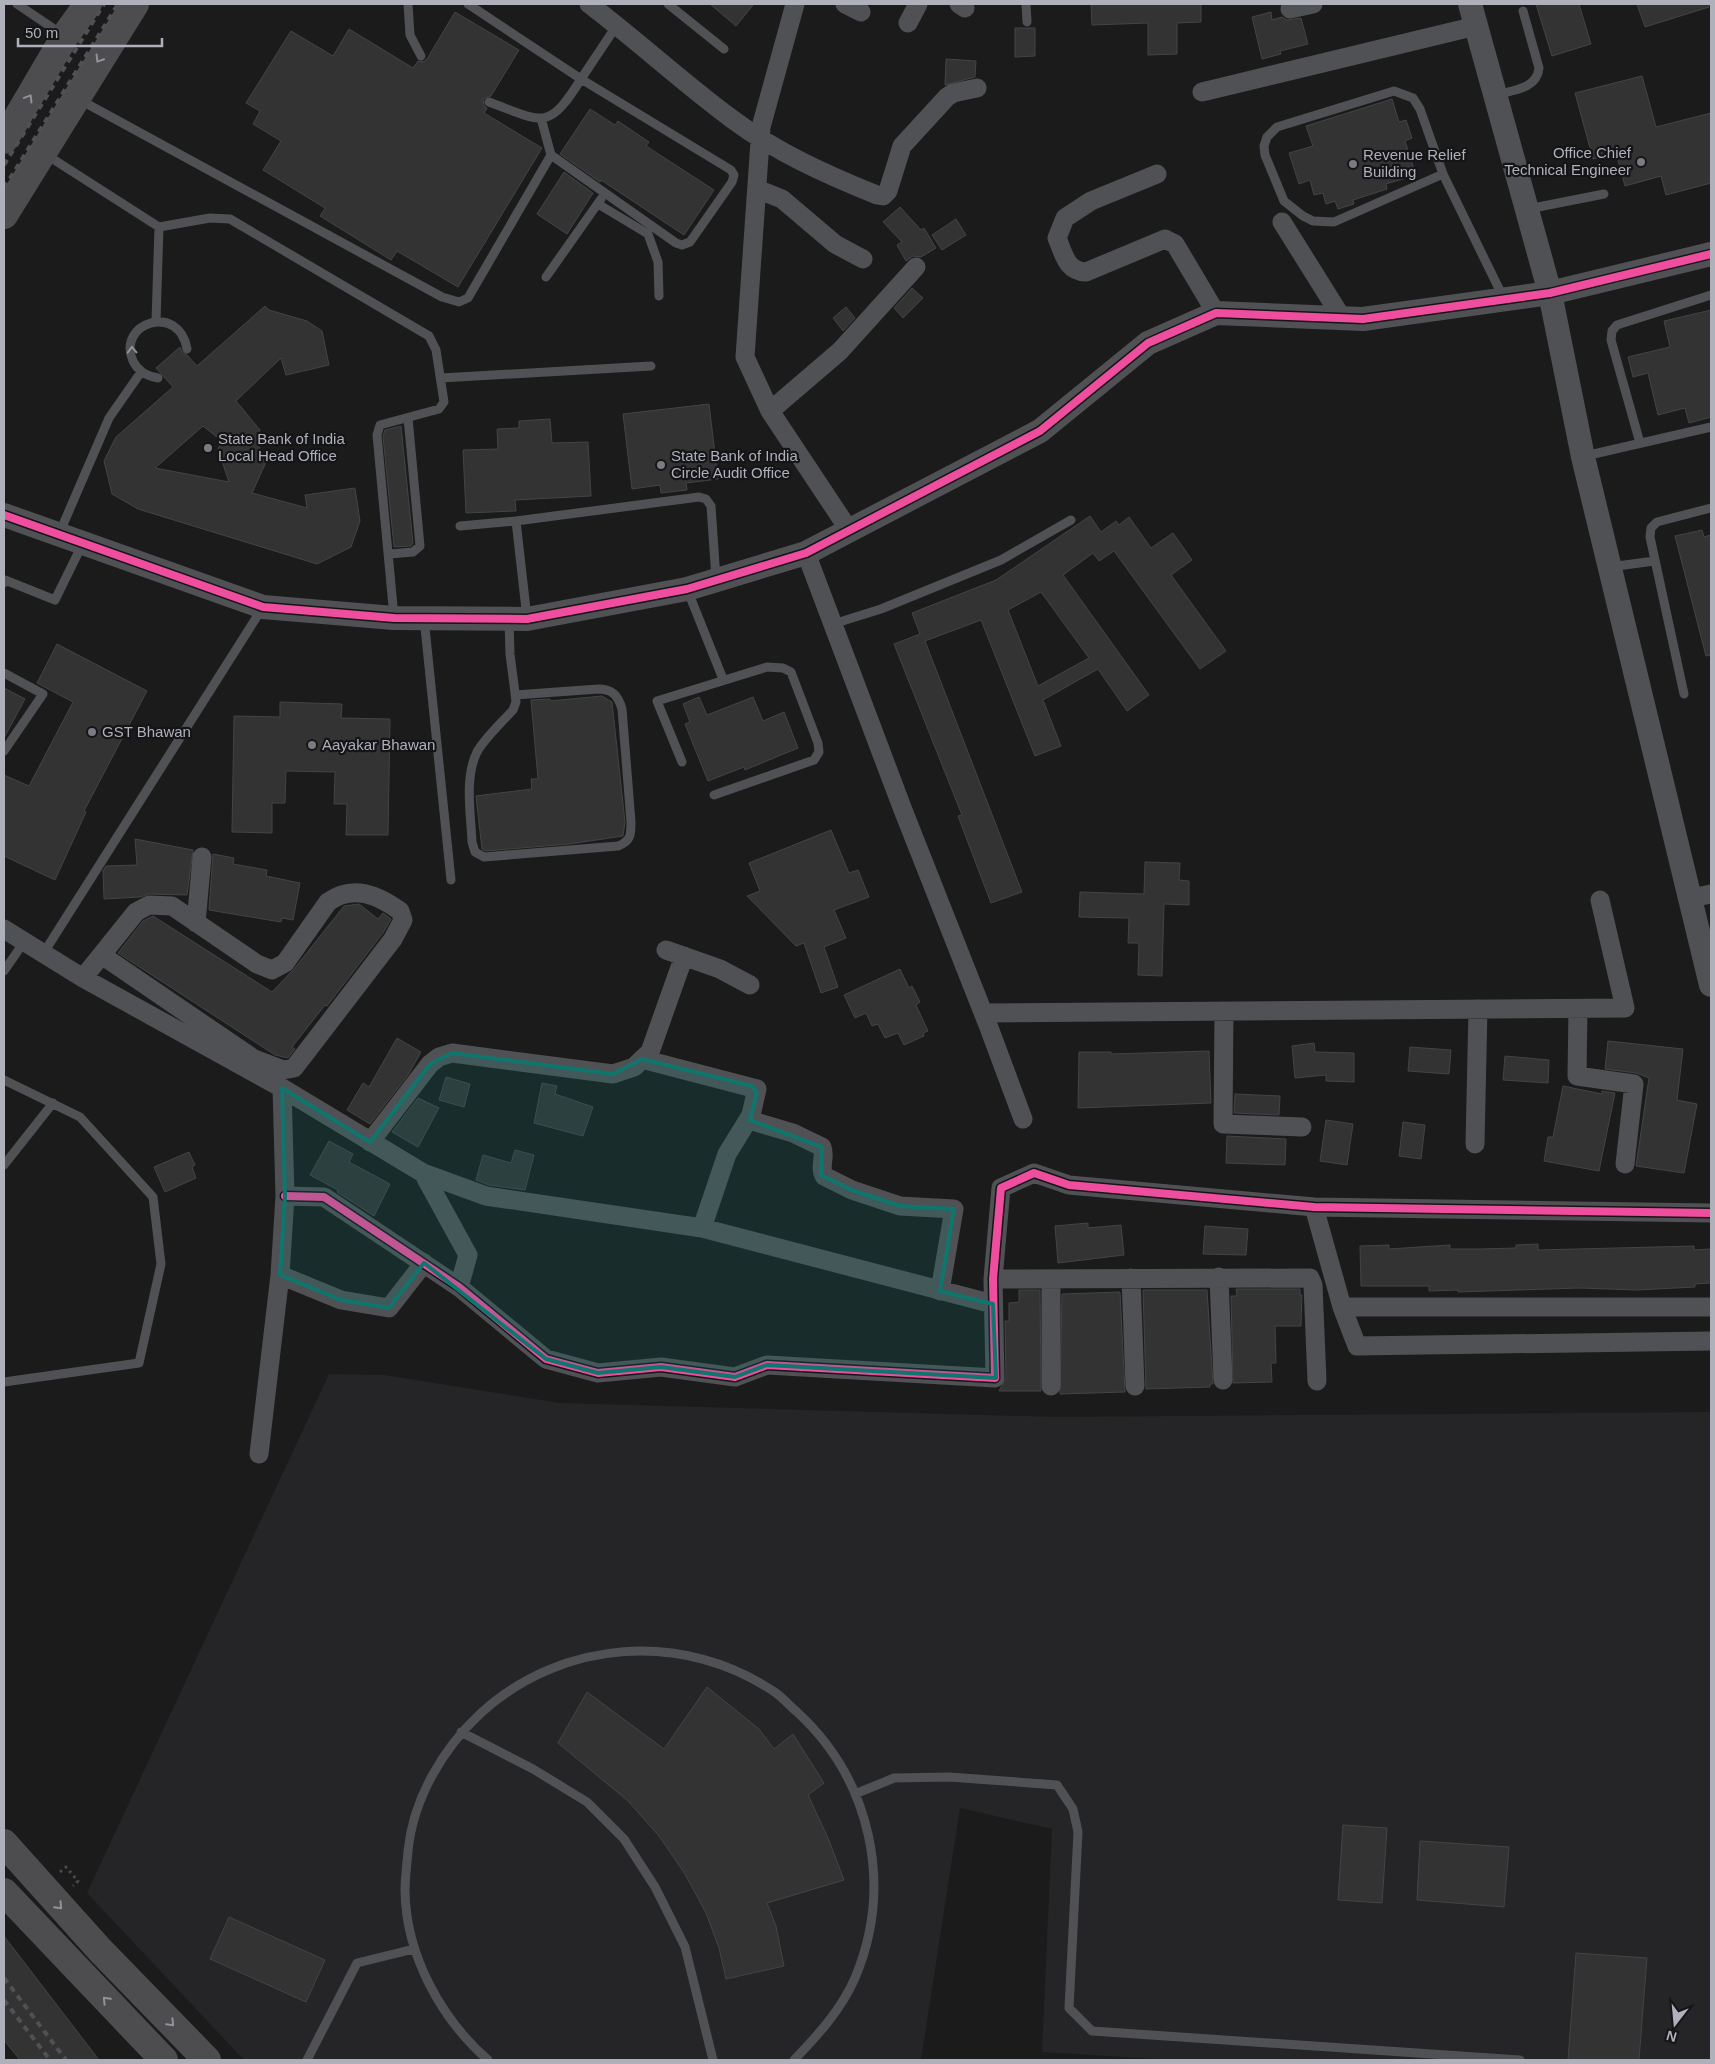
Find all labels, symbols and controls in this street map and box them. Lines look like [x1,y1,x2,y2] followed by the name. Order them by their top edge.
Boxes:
[18,15,161,47] scale bar
[25,24,58,41] text: 50 m
[96,54,105,63] one-way arrow
[22,94,32,103] one-way arrow
[1504,144,1632,178] place label: Office Chief Technical Engineer
[1363,146,1466,180] place label: Revenue Relief Building
[1635,156,1647,168] marker: Office Chief Technical Engineer
[1347,158,1359,170] marker: Revenue Relief Building
[126,346,137,354] one-way arrow
[218,430,345,464] place label: State Bank of India Local Head Office
[202,442,214,454] marker: State Bank of India Local Head Office
[671,447,798,481] place label: State Bank of India Circle Audit Office
[655,459,667,471] marker: State Bank of India Circle Audit Office
[102,723,191,740] place label: GST Bhawan
[86,726,98,738] marker: GST Bhawan
[322,736,435,753] place label: Aayakar Bhawan
[306,739,318,751] marker: Aayakar Bhawan
[53,1900,62,1909] one-way arrow
[103,1996,112,2005] one-way arrow
[1650,1999,1700,2049] north arrow
[165,2018,174,2027] one-way arrow
[1664,2027,1678,2046] text: N

